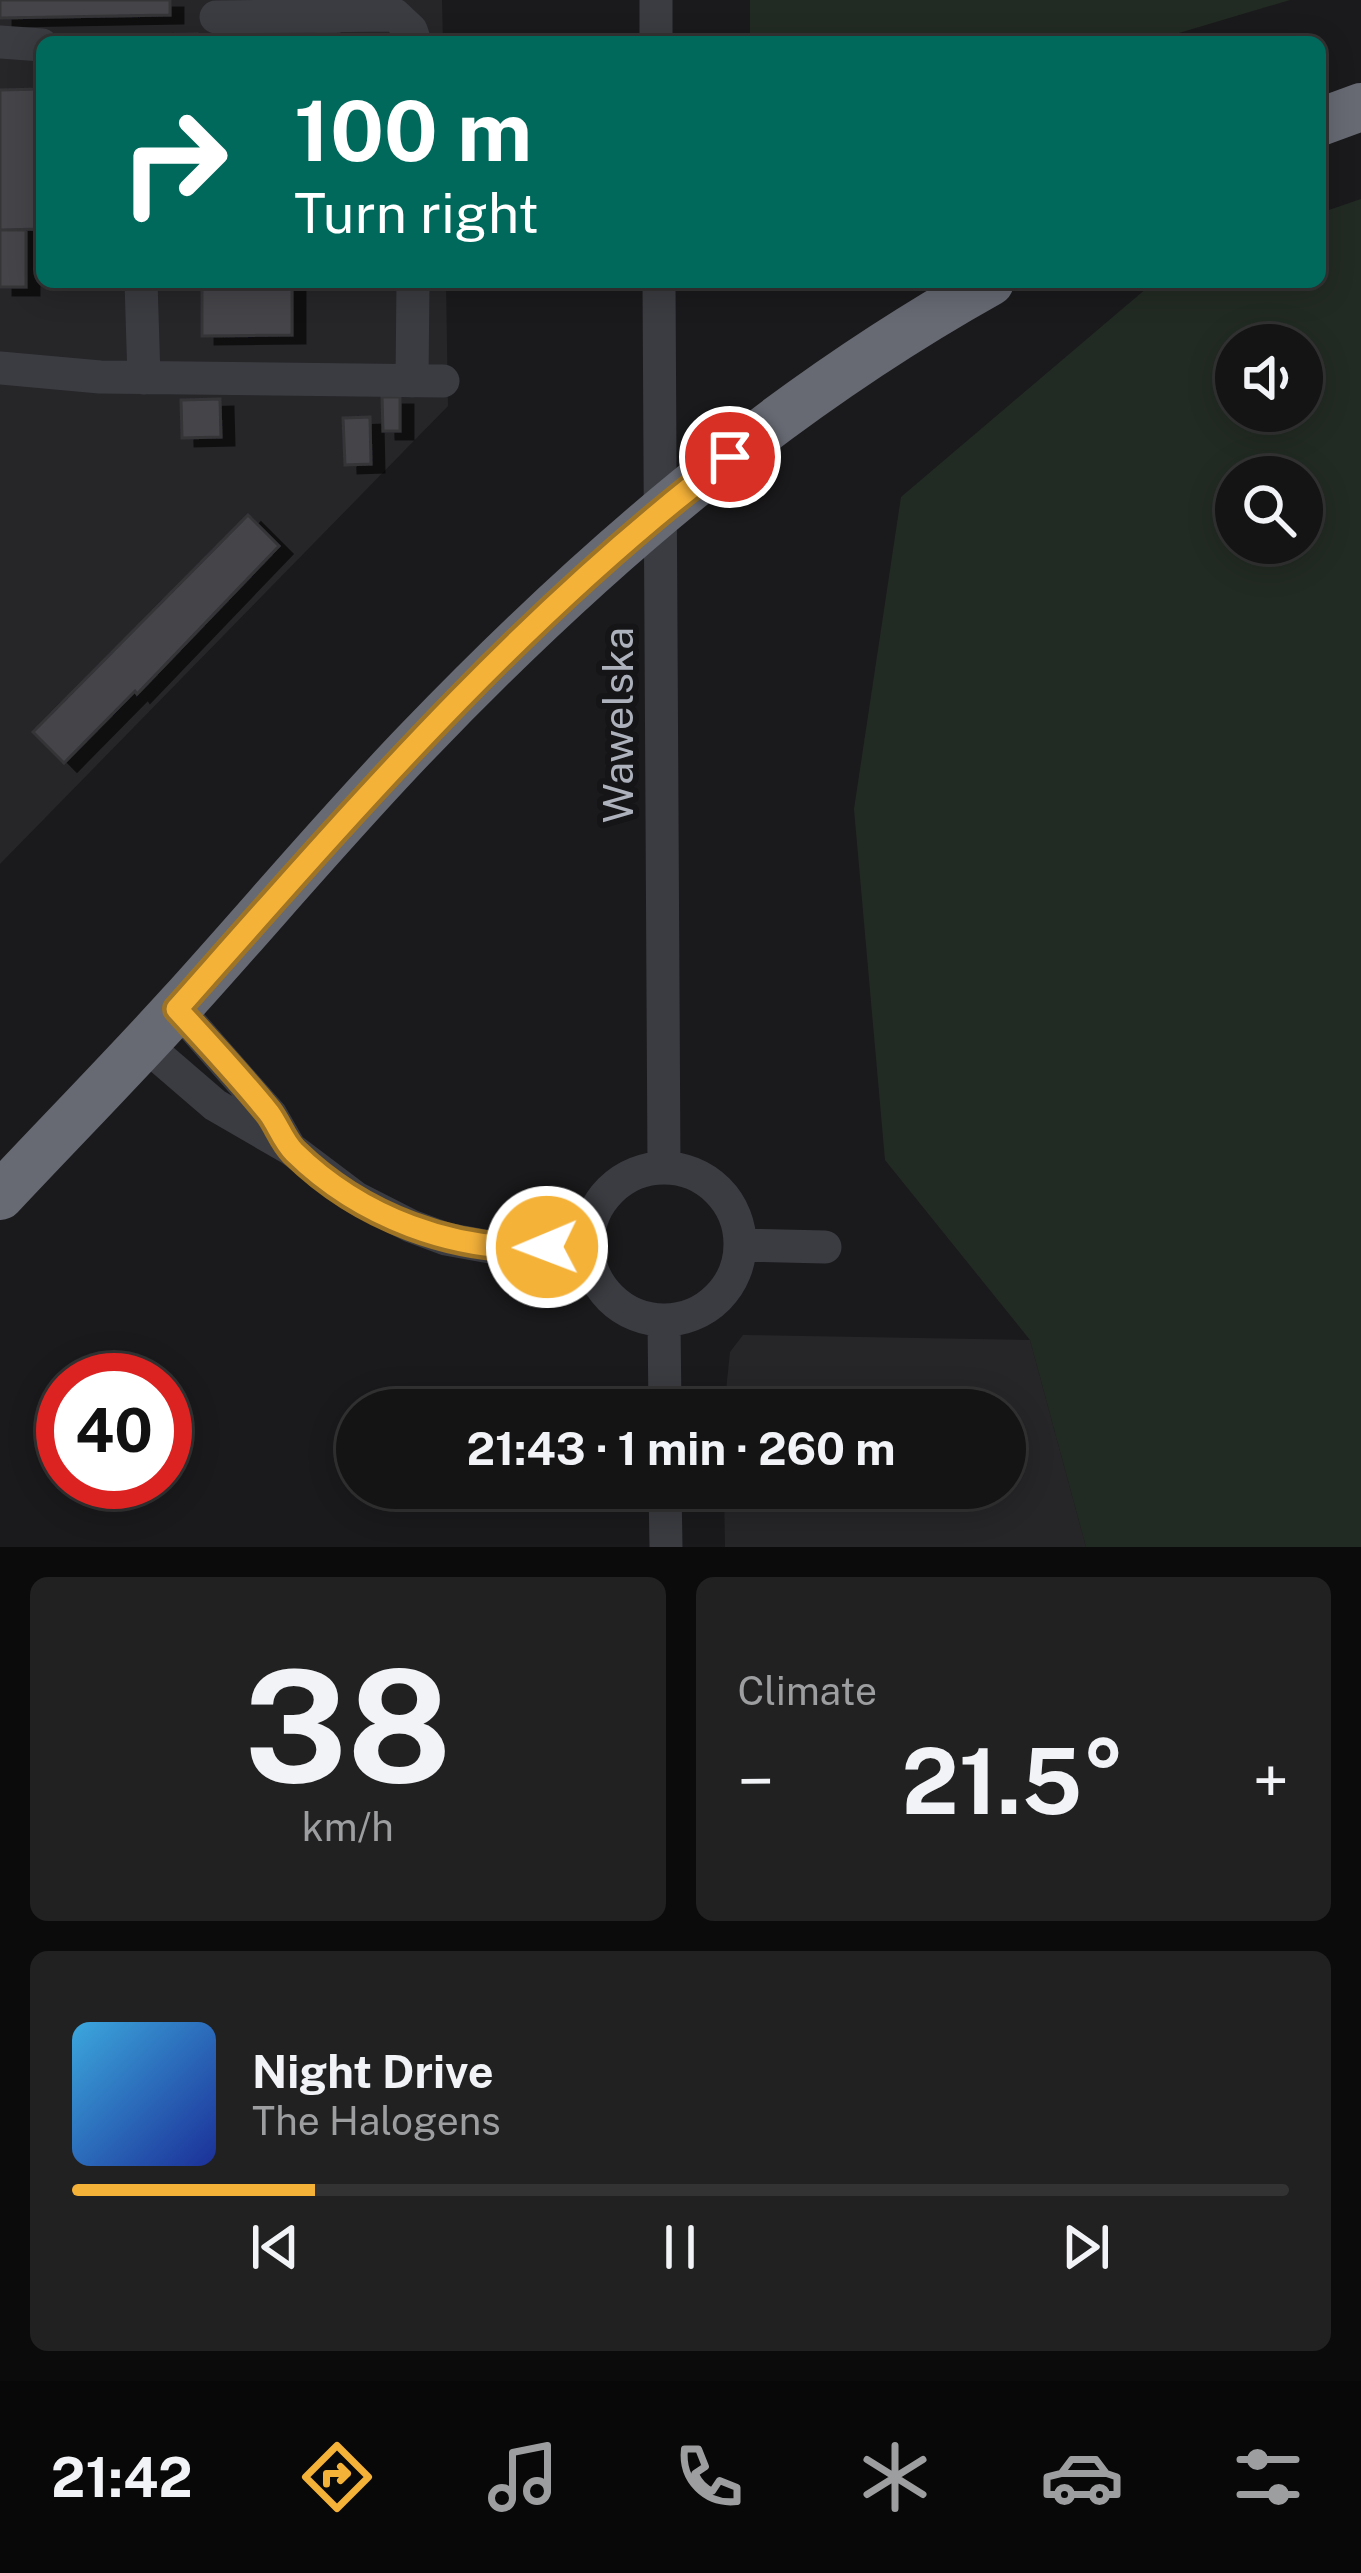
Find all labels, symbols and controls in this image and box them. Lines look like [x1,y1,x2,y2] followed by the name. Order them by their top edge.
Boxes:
[294,81,532,180] text: 100 m
[96,84,252,240] icon: right
[294,182,539,245] text: Turn right
[1215,324,1323,564] map controls
[1215,324,1323,432] button: sound
[679,406,781,508] pin
[697,424,763,490] icon: arrive
[1215,456,1323,564] button: search
[593,627,642,823] street label: Wawelska
[484,1184,610,1310] position arrow
[36,1353,192,1509] speed limit sign: 40
[466,1422,896,1475] text: 21:43 · 1 min · 260 m
[244,1634,452,1817] text: 38
[738,1668,877,1714] text: Climate
[902,1728,1125,1834] text: 21.5°
[738,1742,774,1820] text: −
[1252,1742,1289,1820] text: +
[302,1804,394,1850] text: km/h
[252,2045,494,2098] text: Night Drive
[252,2098,501,2144] text: The Halogens
[242,2214,308,2280] icon: previous
[647,2214,713,2280] icon: pause
[1053,2214,1119,2280] icon: next
[295,2435,379,2519] icon: directions
[481,2435,565,2519] icon: music
[667,2435,751,2519] icon: phone
[853,2435,937,2519] icon: climate
[1040,2435,1124,2519] icon: car
[1226,2435,1310,2519] icon: filters
[51,2446,193,2509] text: 21:42

